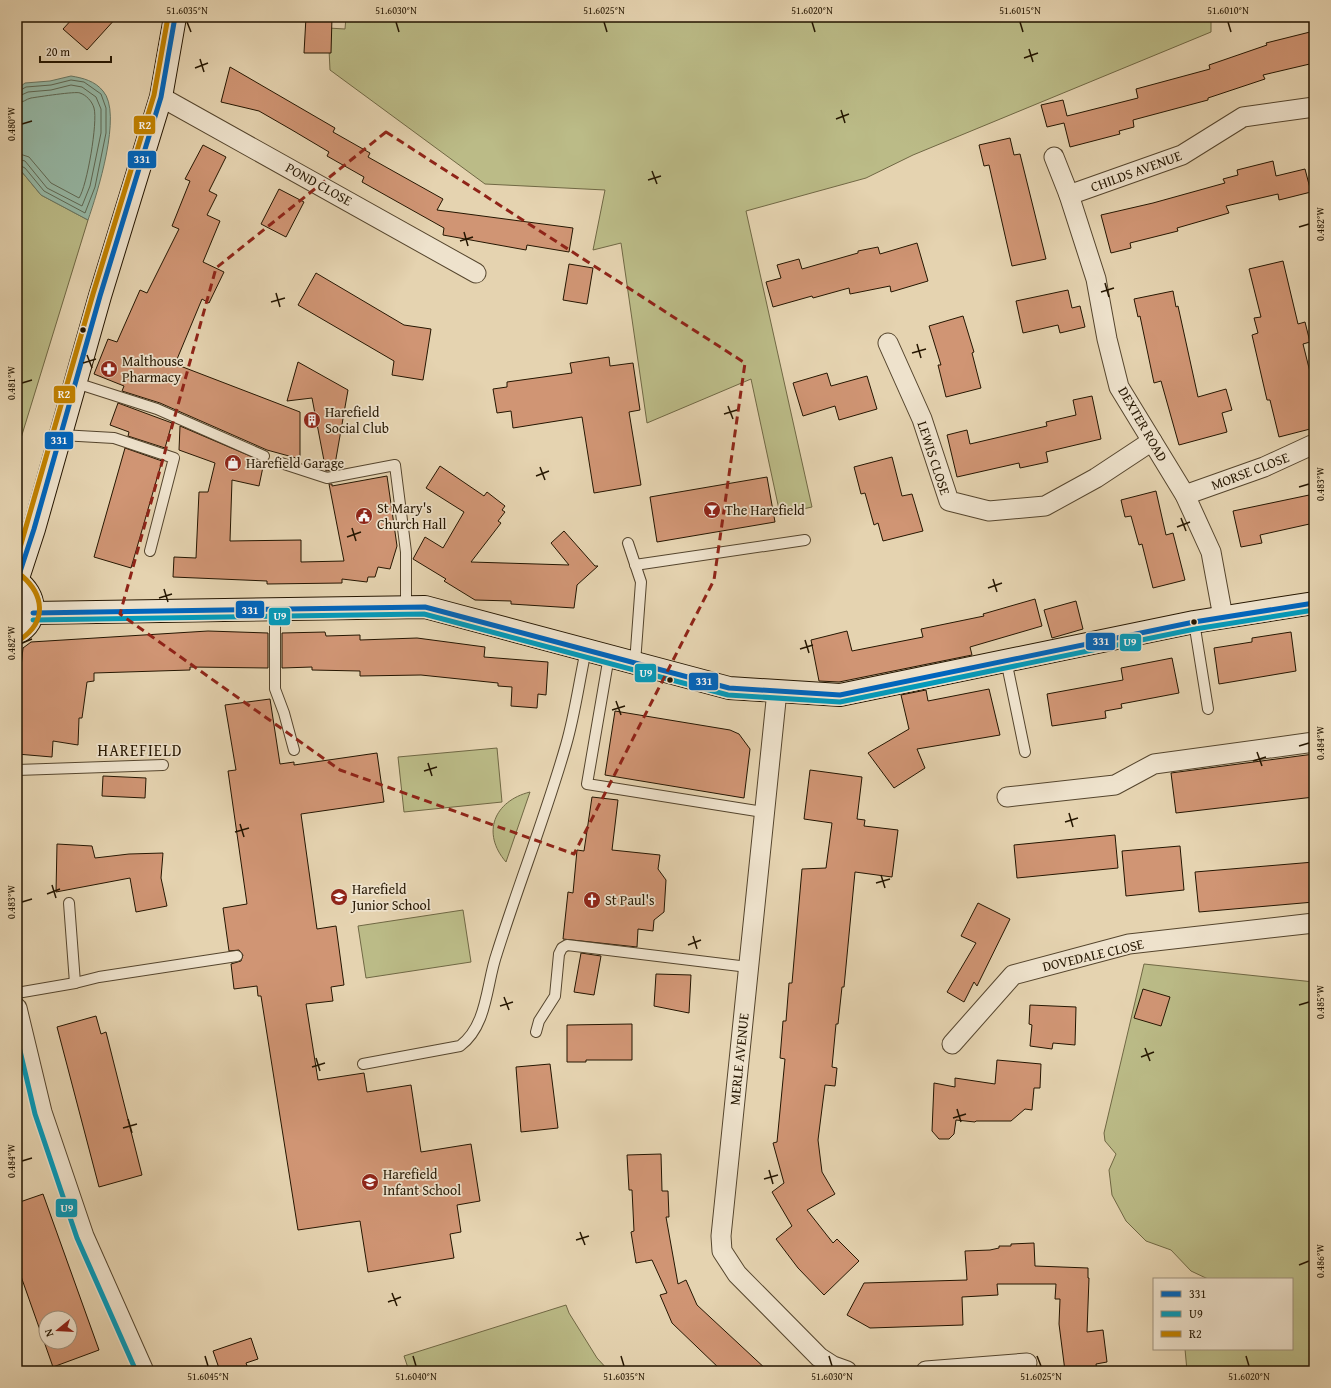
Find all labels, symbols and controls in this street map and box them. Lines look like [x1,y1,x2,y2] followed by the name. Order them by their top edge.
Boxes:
[166,3,208,18] text: 51.6035°N
[375,3,417,18] text: 51.6030°N
[583,3,625,18] text: 51.6025°N
[791,3,833,18] text: 51.6020°N
[999,3,1041,18] text: 51.6015°N
[1207,3,1249,18] text: 51.6010°N
[40,38,111,64] scale bar
[46,43,70,60] text: 20 m
[4,107,19,141] text: 0.480°W
[133,115,156,135] line badge: R2
[139,117,152,133] text: R2
[1088,145,1184,197] street label: CHILDS AVENUE
[127,150,157,169] line badge: 331
[133,151,151,167] text: 331
[282,157,356,211] street label: POND CLOSE
[1313,207,1328,241] text: 0.482°W
[78,325,88,335] unlabelled marker
[122,351,184,387] place label: Malthouse Pharmacy
[99,359,119,379] pharmacy icon: Malthouse Pharmacy
[4,366,19,400] text: 0.481°W
[1113,383,1173,465] street label: DEXTER ROAD
[53,385,76,404] line badge: R2
[58,386,71,402] text: R2
[325,402,389,438] place label: Harefield Social Club
[302,410,322,430] building icon: Harefield Social Club
[913,418,955,498] street label: LEWIS CLOSE
[44,431,74,450] line badge: 331
[50,432,68,448] text: 331
[1208,447,1292,495] street label: MORSE CLOSE
[223,453,243,473] shop icon: Harefield Garage
[246,453,345,473] place label: Harefield Garage
[1313,467,1328,501] text: 0.483°W
[377,498,446,534] place label: St Mary's Church Hall
[702,500,722,520] bar icon: The Harefield
[725,500,805,520] place label: The Harefield
[354,506,374,526] public building icon: St Mary's Church Hall
[235,600,265,619] line badge: 331
[241,602,259,618] text: 331
[268,607,291,626] line badge: U9
[273,608,287,624] text: U9
[1189,617,1199,627] unlabelled marker
[4,626,19,660] text: 0.482°W
[1085,632,1116,651] line badge: 331
[1092,633,1110,649] text: 331
[1119,633,1142,652] line badge: U9
[1123,634,1137,650] text: U9
[634,663,657,683] line badge: U9
[639,665,653,681] text: U9
[688,672,719,691] line badge: 331
[695,673,713,689] text: 331
[665,675,675,685] unlabelled marker
[1313,726,1328,760] text: 0.484°W
[98,738,182,762] district label: HAREFIELD
[350,879,431,915] place label: Harefield Junior School
[4,885,19,919] text: 0.483°W
[329,887,349,907] school or university icon: Harefield Junior School
[582,890,602,910] church icon: St Paul's
[605,890,655,910] place label: St Paul's
[1040,934,1146,976] street label: DOVEDALE CLOSE
[1313,985,1328,1019] text: 0.485°W
[724,1012,754,1106] street label: MERLE AVENUE
[4,1144,19,1178] text: 0.484°W
[383,1164,461,1200] place label: Harefield Infant School
[360,1172,380,1192] school or university icon: Harefield Infant School
[55,1198,78,1218] line badge: U9
[60,1200,74,1216] text: U9
[1313,1244,1328,1278] text: 0.486°W
[1153,1278,1293,1350] legend
[1189,1285,1207,1302] text: 331
[1189,1305,1203,1322] text: U9
[38,1310,78,1350] north arrow
[1189,1325,1202,1342] text: R2
[40,1327,57,1339] text: N
[187,1369,229,1384] text: 51.6045°N
[395,1369,437,1384] text: 51.6040°N
[603,1369,645,1384] text: 51.6035°N
[811,1369,853,1384] text: 51.6030°N
[1020,1369,1062,1384] text: 51.6025°N
[1228,1369,1270,1384] text: 51.6020°N

